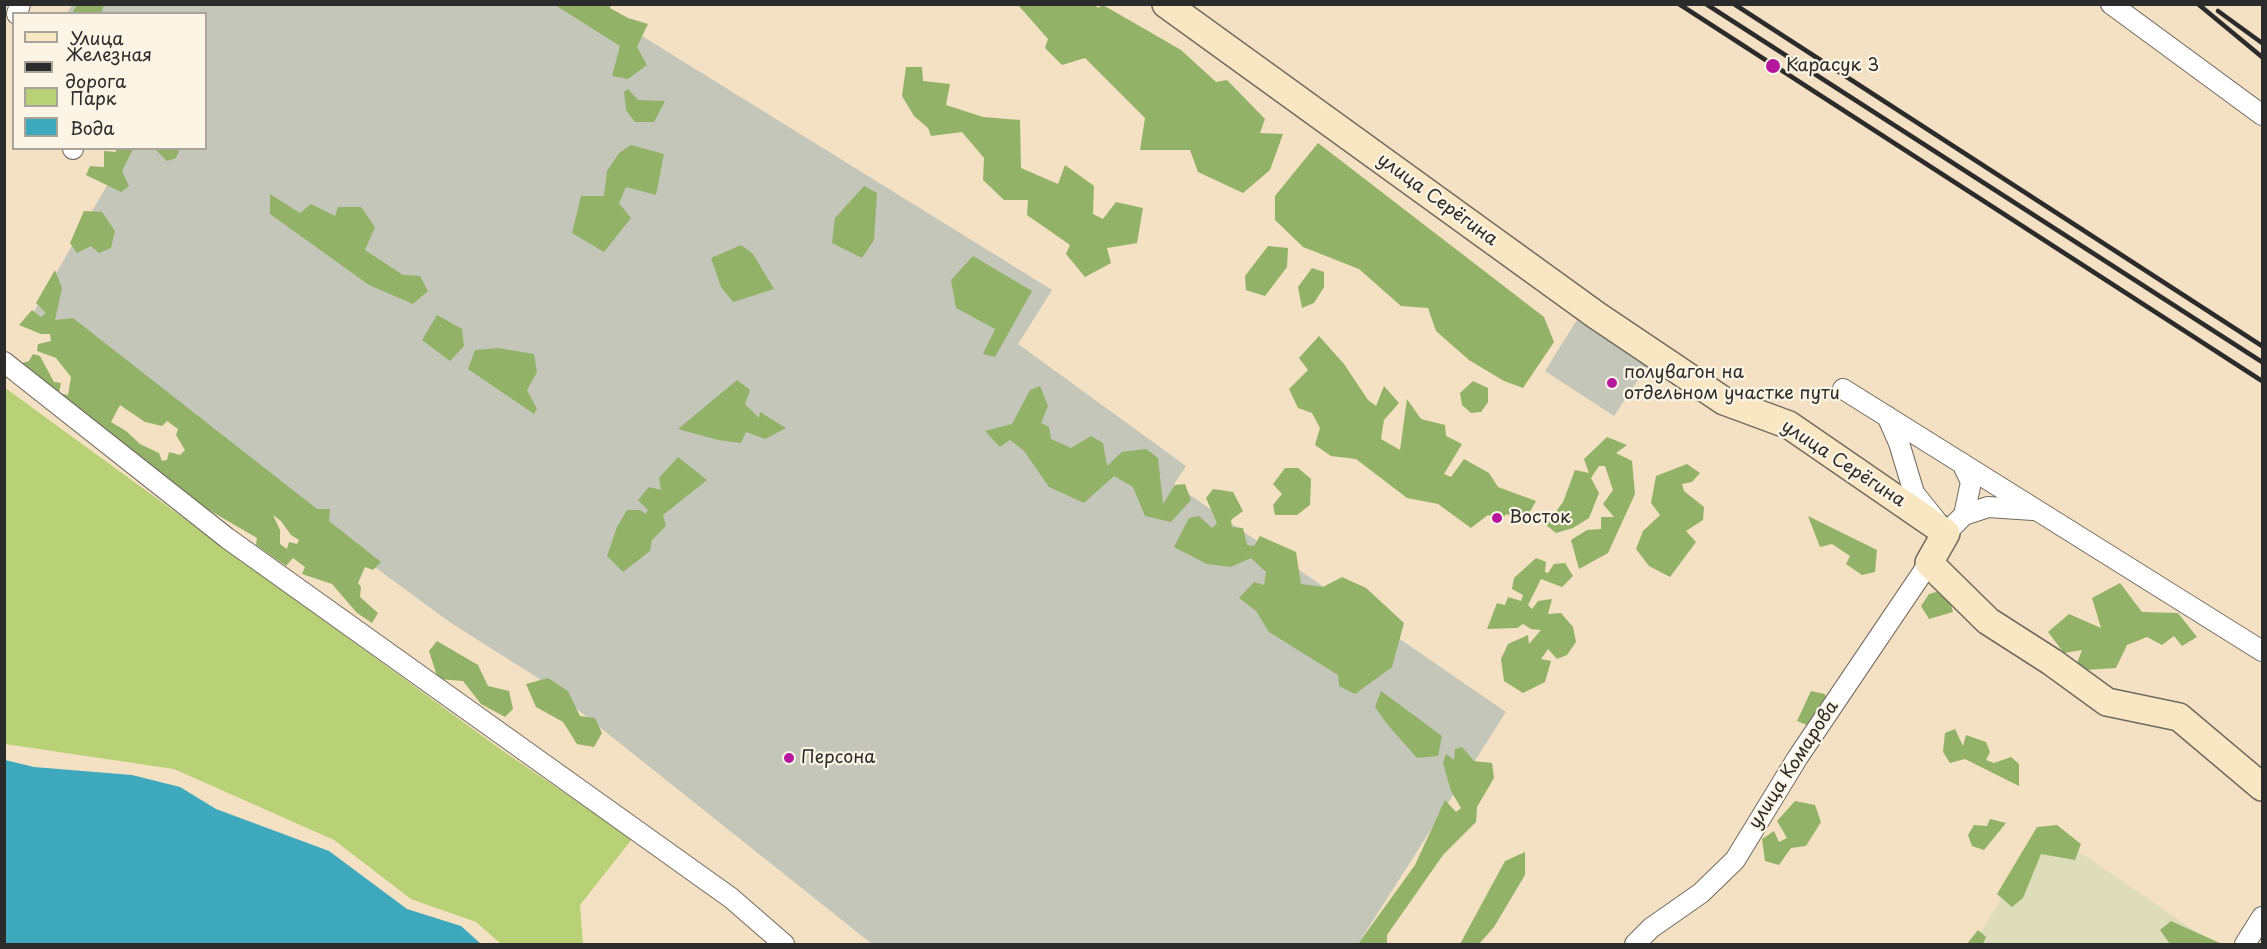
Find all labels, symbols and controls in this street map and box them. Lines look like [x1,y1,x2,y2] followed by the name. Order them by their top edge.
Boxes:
[12,12,207,150] legend
[70,24,124,51] text: Улица
[65,40,152,94] text: Железная дорога
[1786,55,1879,77] place label: Карасук 3
[1764,57,1782,75] marker: Карасук 3
[70,84,116,111] text: Парк
[70,114,115,141] text: Вода
[1373,149,1501,251] street label: улица Серёгина
[1624,362,1840,404] place label: полувагон на отдельном участке пути
[1605,376,1619,390] marker: полувагон на отдельном участке пути
[1777,416,1909,512] street label: улица Серёгина
[1509,507,1571,529] place label: Восток
[1490,511,1504,525] marker: Восток
[1745,697,1843,833] street label: улица Комарова
[801,747,876,769] place label: Персона
[782,751,796,765] marker: Персона

